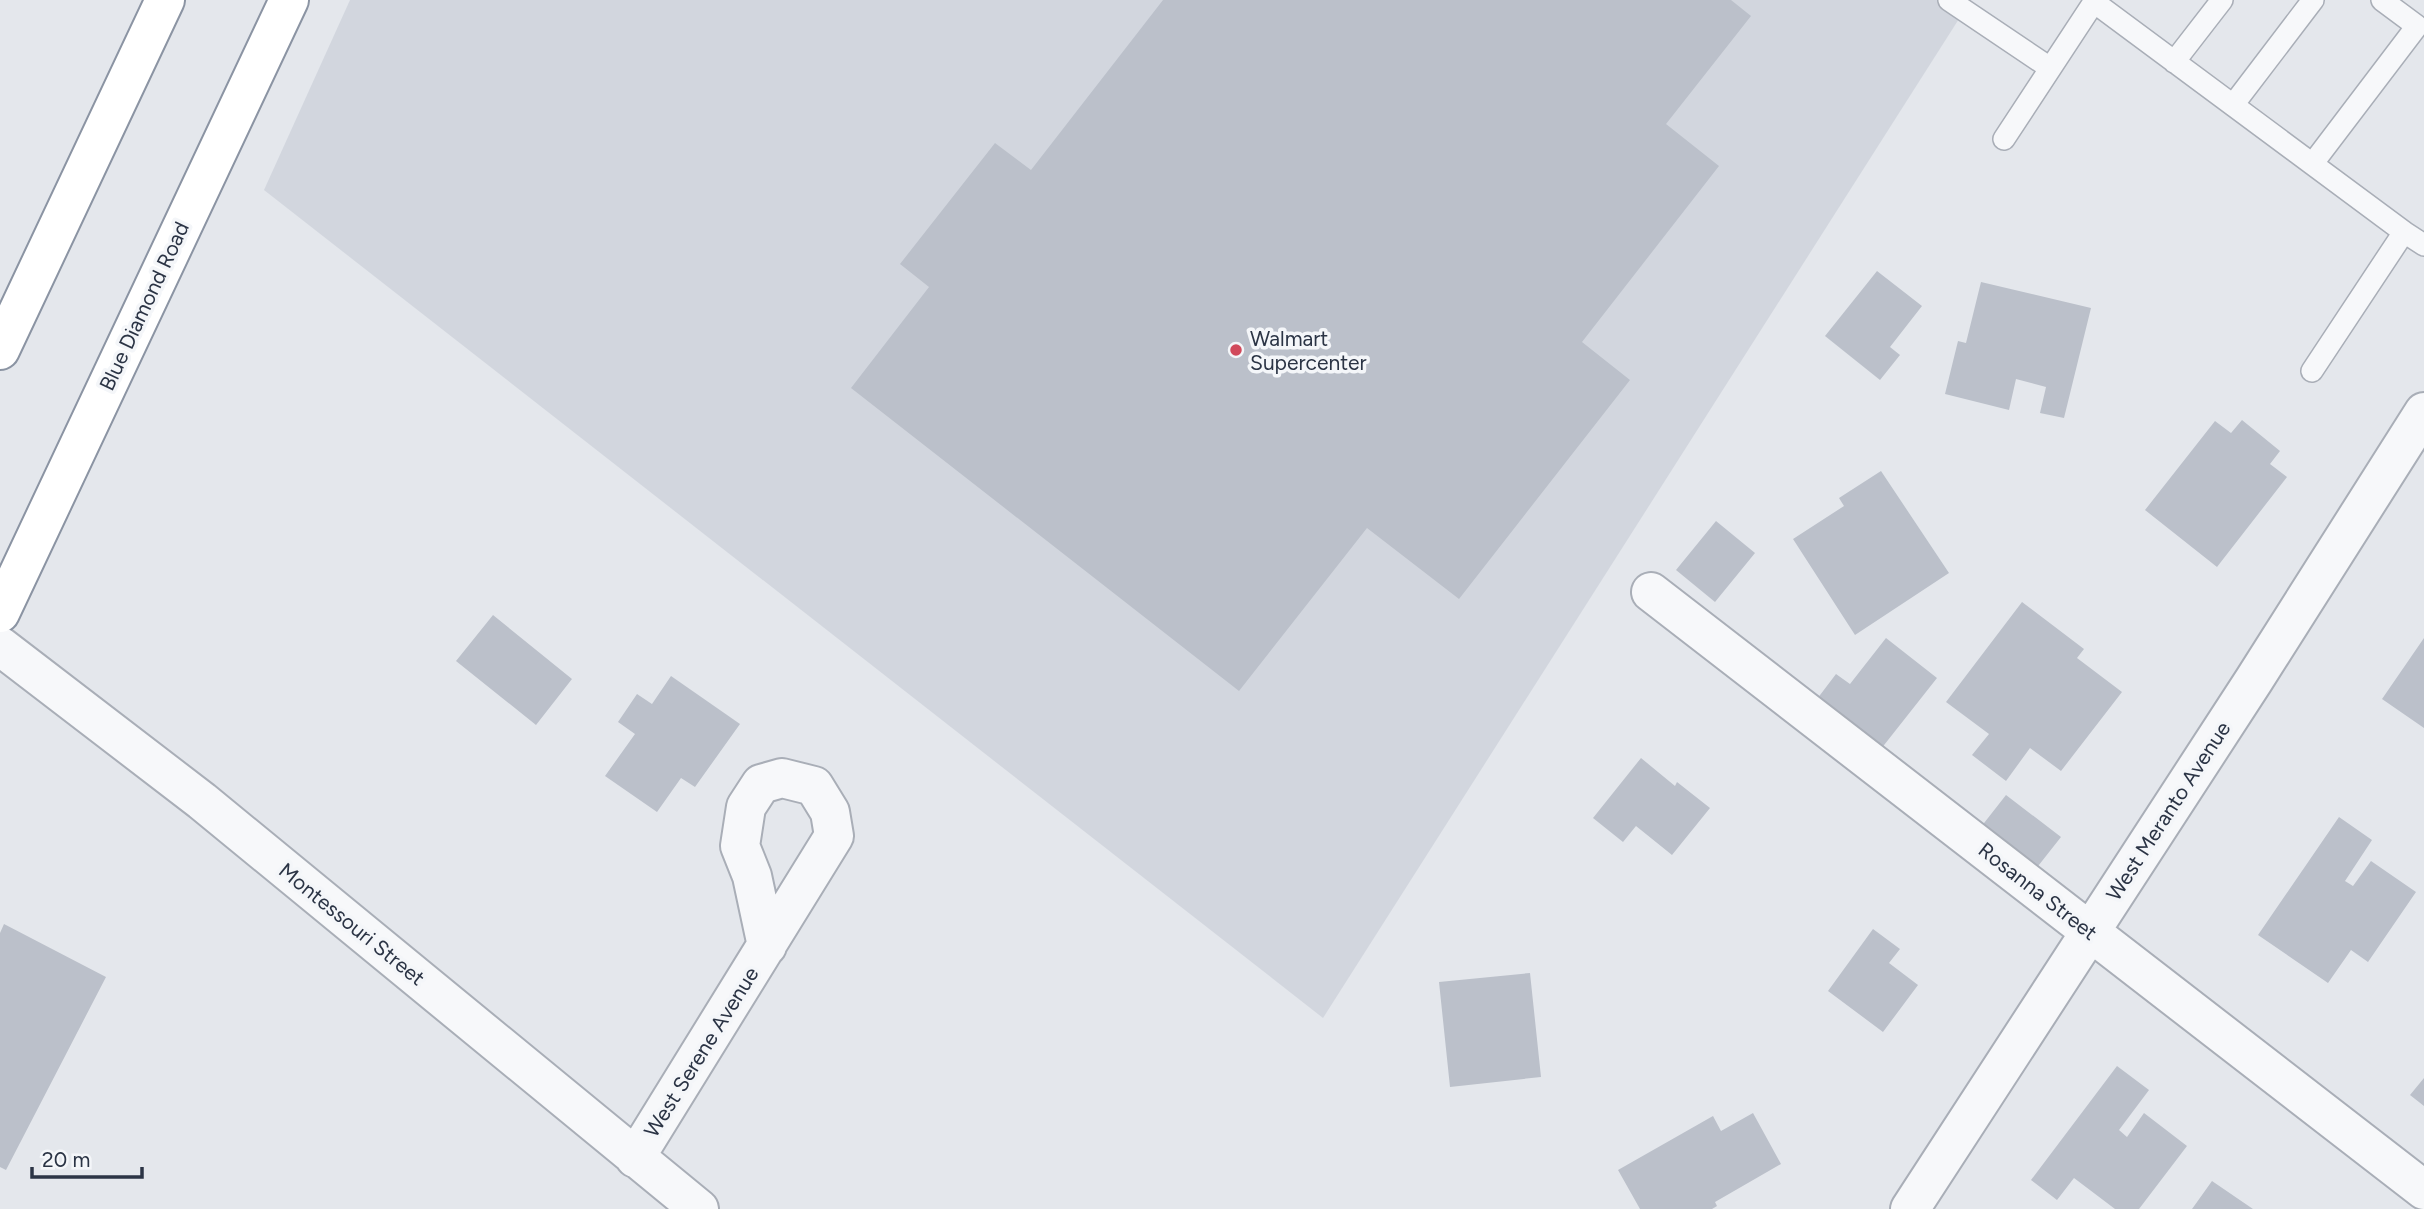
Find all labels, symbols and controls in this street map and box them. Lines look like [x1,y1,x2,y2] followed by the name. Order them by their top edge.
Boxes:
[94,218,194,394] street label: Blue Diamond Road
[1250,326,1367,375] place label: Walmart Supercenter
[1228,342,1244,358] marker: Walmart Supercenter
[2101,717,2235,905] street label: West Meranto Avenue
[1974,837,2102,945] street label: Rosanna Street
[274,858,430,991] street label: Montessouri Street
[638,962,764,1142] street label: West Serene Avenue
[32,1136,142,1180] scale bar
[42,1147,90,1172] text: 20 m

